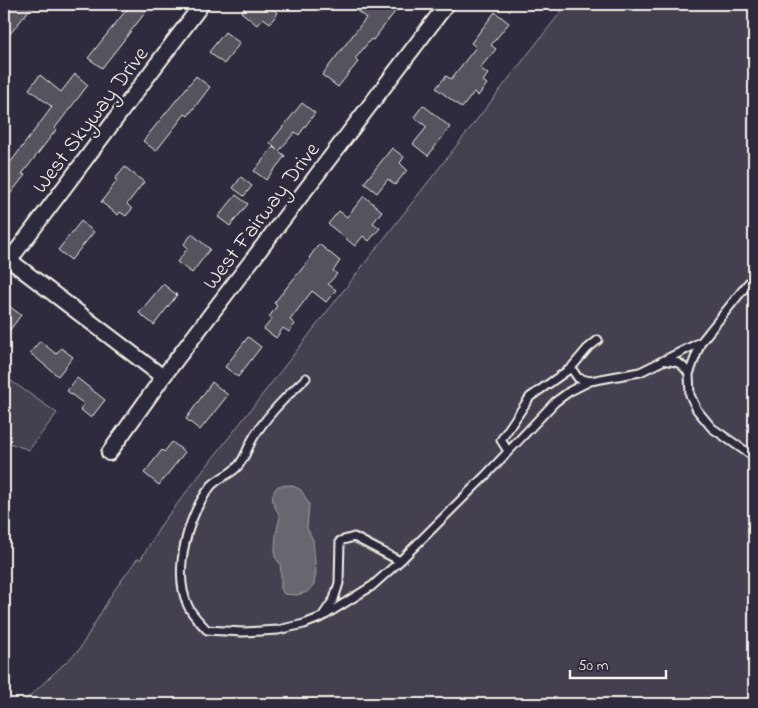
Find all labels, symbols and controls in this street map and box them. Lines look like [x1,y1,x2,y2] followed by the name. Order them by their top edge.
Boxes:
[25,40,158,202] street label: West Skyway Drive
[196,136,330,298] street label: West Fairway Drive
[570,648,667,680] scale bar
[578,655,609,677] text: 50 m

